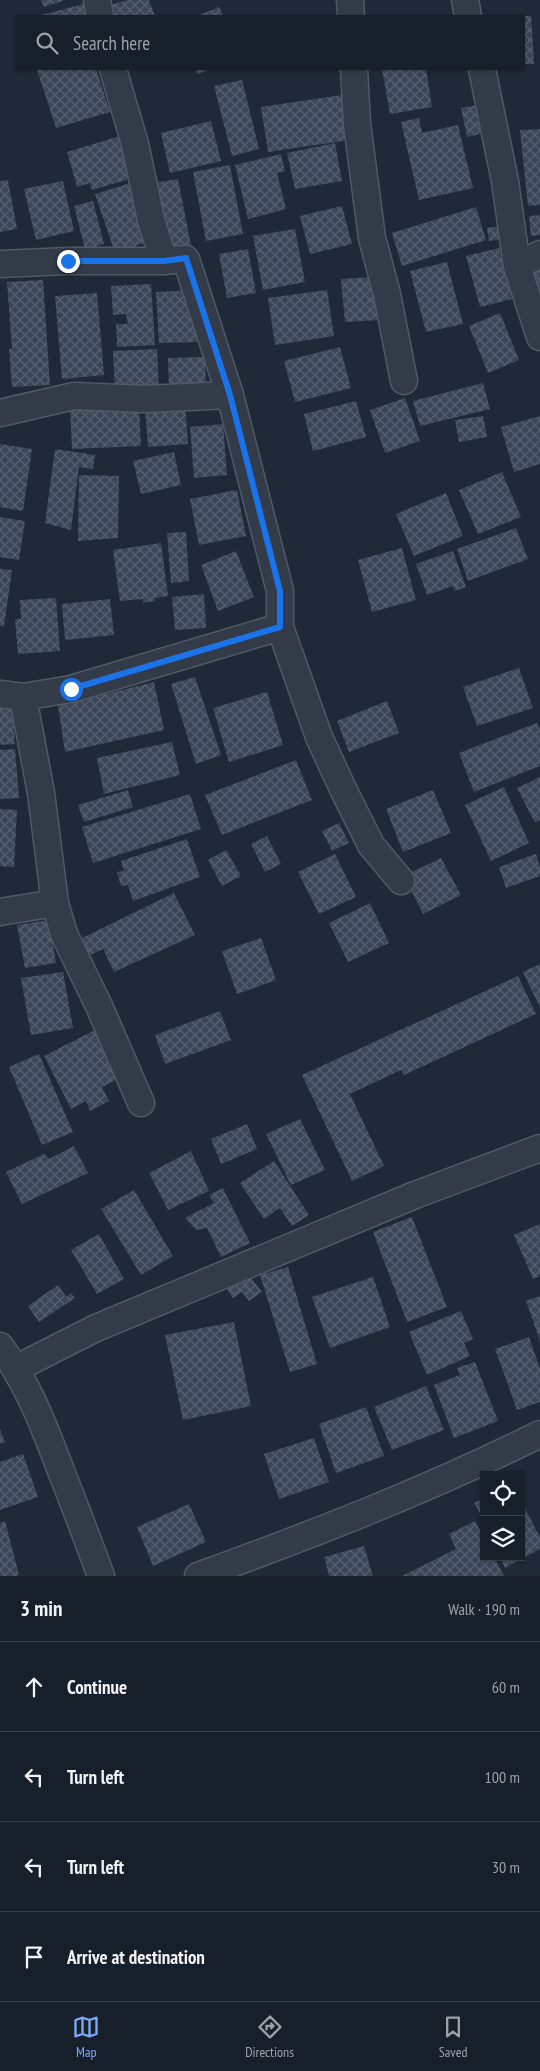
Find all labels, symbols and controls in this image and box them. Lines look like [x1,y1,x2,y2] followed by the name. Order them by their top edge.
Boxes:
[15,15,525,70] search box
[33,29,61,57] icon: search
[73,31,150,55] text: Search here
[57,250,80,273] route end
[60,678,83,701] route start
[480,1471,525,1561] map controls
[480,1471,525,1516] button: locate
[480,1516,525,1561] button: layers
[20,1595,62,1622] text: 3 min
[448,1599,520,1619] text: Walk · 190 m
[20,1673,48,1701] icon: ahead
[67,1675,127,1699] text: Continue
[492,1677,520,1697] text: 60 m
[20,1763,48,1791] icon: left
[67,1765,124,1789] text: Turn left
[485,1767,520,1787] text: 100 m
[20,1853,48,1881] icon: left
[67,1855,124,1879] text: Turn left
[492,1857,520,1877] text: 30 m
[20,1943,48,1971] icon: arrive
[67,1945,205,1969] text: Arrive at destination
[72,2013,100,2061] tab: Map
[245,2013,294,2061] tab: Directions
[439,2013,468,2061] tab: Saved

